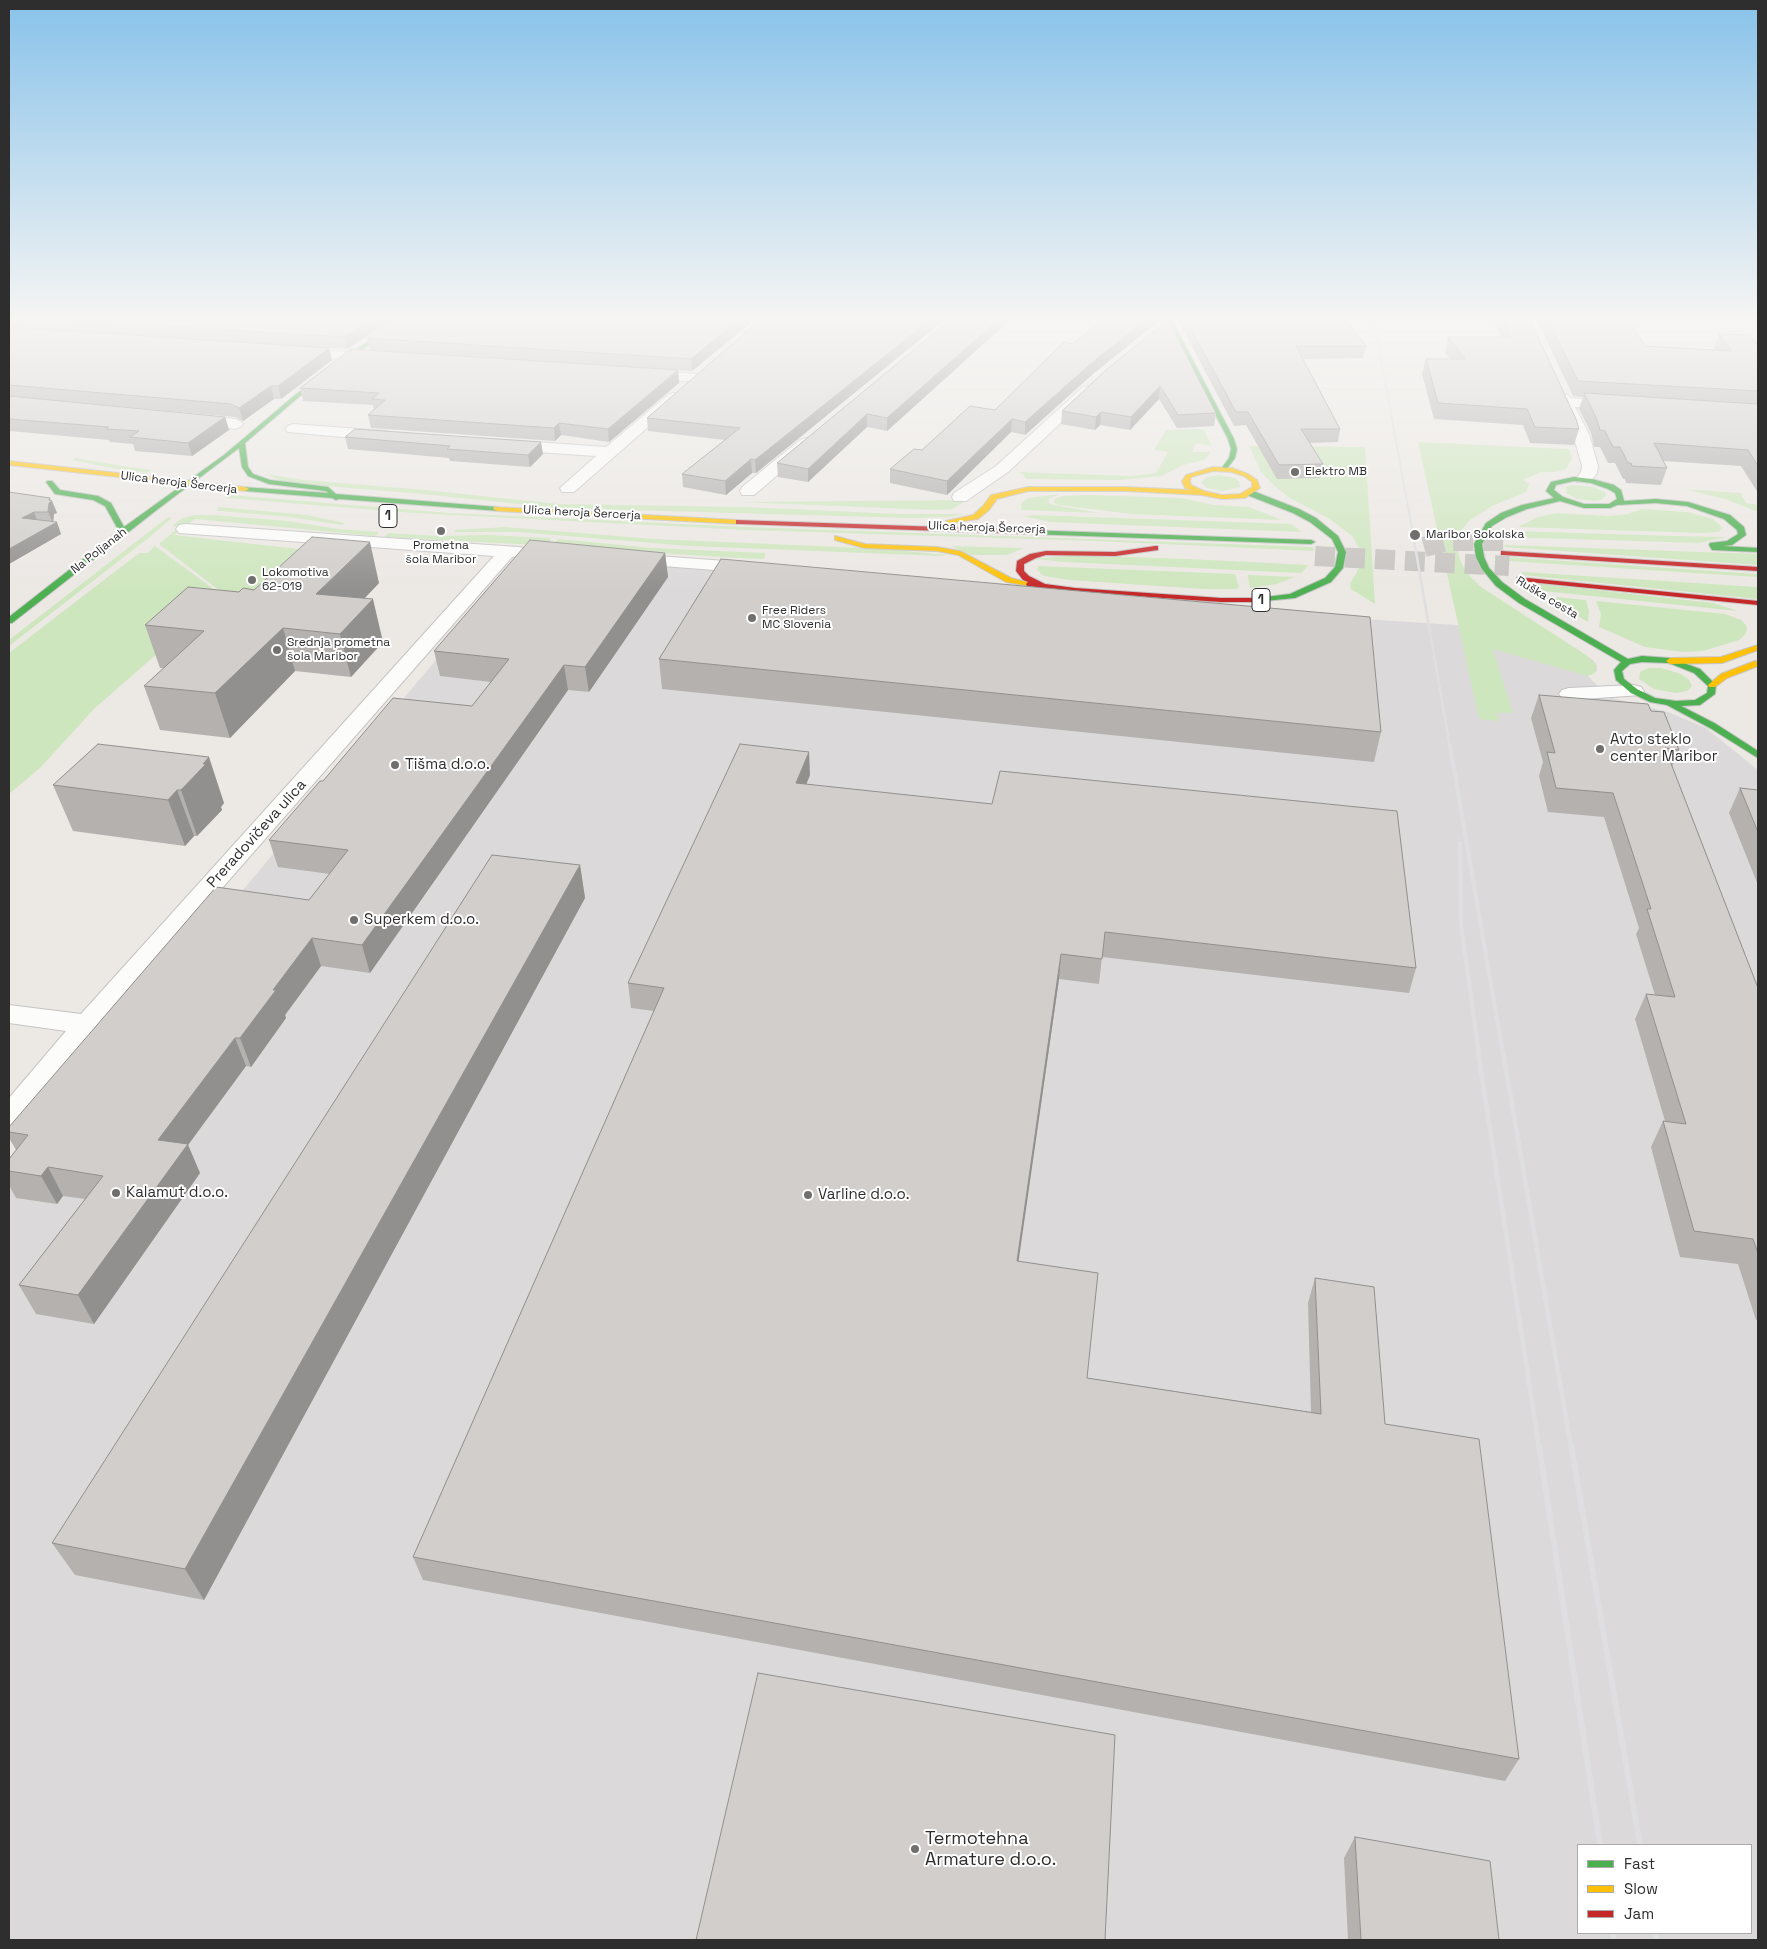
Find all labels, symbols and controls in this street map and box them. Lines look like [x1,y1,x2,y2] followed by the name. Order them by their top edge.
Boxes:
[1305,465,1367,479] place label: Elektro MB
[1289,466,1301,478] marker: Elektro MB
[120,469,238,497] street label: Ulica heroja Šercerja
[523,503,641,523] street label: Ulica heroja Šercerja
[379,504,397,528] road number: 1
[928,519,1046,537] street label: Ulica heroja Šercerja
[68,525,130,577] street label: Na Poljanah
[435,525,447,537] marker: Prometna šola Maribor
[1408,528,1422,542] marker: Maribor Sokolska
[1426,528,1524,542] place label: Maribor Sokolska
[405,539,477,567] place label: Prometna šola Maribor
[262,566,329,594] place label: Lokomotiva 62-019
[246,574,258,586] marker: Lokomotiva 62-019
[1513,574,1581,622] street label: Ruška cesta
[1252,588,1270,612] road number: 1
[762,604,831,632] place label: Free Riders MC Slovenia
[746,612,758,624] marker: Free Riders MC Slovenia
[287,636,390,664] place label: Srednja prometna šola Maribor
[271,644,283,656] marker: Srednja prometna šola Maribor
[1610,731,1717,766] place label: Avto steklo center Maribor
[1594,743,1606,755] marker: Avto steklo center Maribor
[405,756,490,774] place label: Tišma d.o.o.
[389,759,401,771] marker: Tišma d.o.o.
[204,776,310,892] street label: Preradovičeva ulica
[364,911,479,929] place label: Superkem d.o.o.
[348,914,360,926] marker: Superkem d.o.o.
[126,1184,228,1202] place label: Kalamut d.o.o.
[818,1186,909,1204] place label: Varline d.o.o.
[110,1187,122,1199] marker: Kalamut d.o.o.
[802,1189,814,1201] marker: Varline d.o.o.
[925,1828,1056,1870] place label: Termotehna Armature d.o.o.
[909,1843,921,1855] marker: Termotehna Armature d.o.o.
[1577,1844,1752,1934] legend
[1624,1854,1655,1873] text: Fast
[1624,1879,1658,1898] text: Slow
[1624,1904,1654,1923] text: Jam

